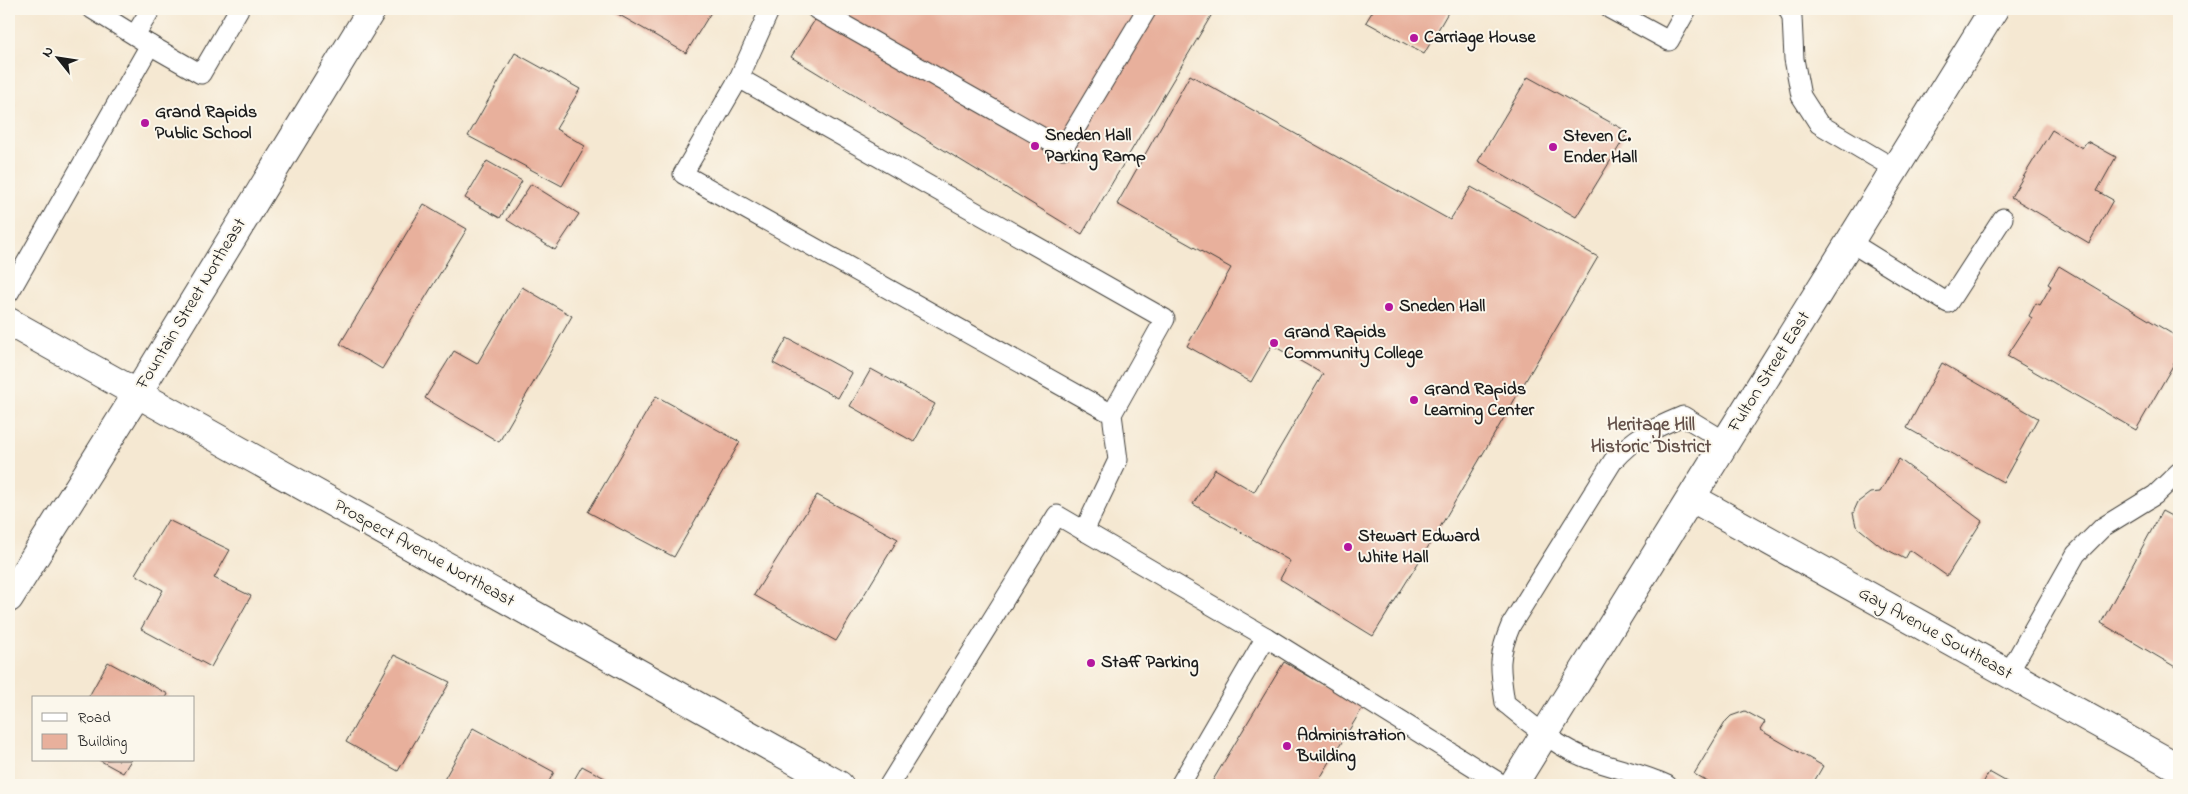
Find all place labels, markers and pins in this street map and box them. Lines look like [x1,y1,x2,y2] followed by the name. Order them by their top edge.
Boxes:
[1424,25,1537,52] place label: Carriage House
[1408,32,1420,44] marker: Carriage House
[155,100,257,147] place label: Grand Rapids Public School
[139,117,151,129] marker: Grand Rapids Public School
[1045,123,1146,171] place label: Sneden Hall Parking Ramp
[1563,124,1637,171] place label: Steven C. Ender Hall
[1029,140,1041,152] marker: Sneden Hall Parking Ramp
[1547,141,1559,153] marker: Steven C. Ender Hall
[1399,294,1485,320] place label: Sneden Hall
[1383,301,1395,313] marker: Sneden Hall
[1284,320,1424,368] place label: Grand Rapids Community College
[1268,337,1280,349] marker: Grand Rapids Community College
[1424,377,1535,425] place label: Grand Rapids Learning Center
[1408,394,1420,406] marker: Grand Rapids Learning Center
[1358,524,1480,571] place label: Stewart Edward White Hall
[1342,541,1354,553] marker: Stewart Edward White Hall
[1101,650,1199,677] place label: Staff Parking
[1085,657,1097,669] marker: Staff Parking
[1296,723,1406,771] place label: Administration Building
[1281,740,1293,752] marker: Administration Building

